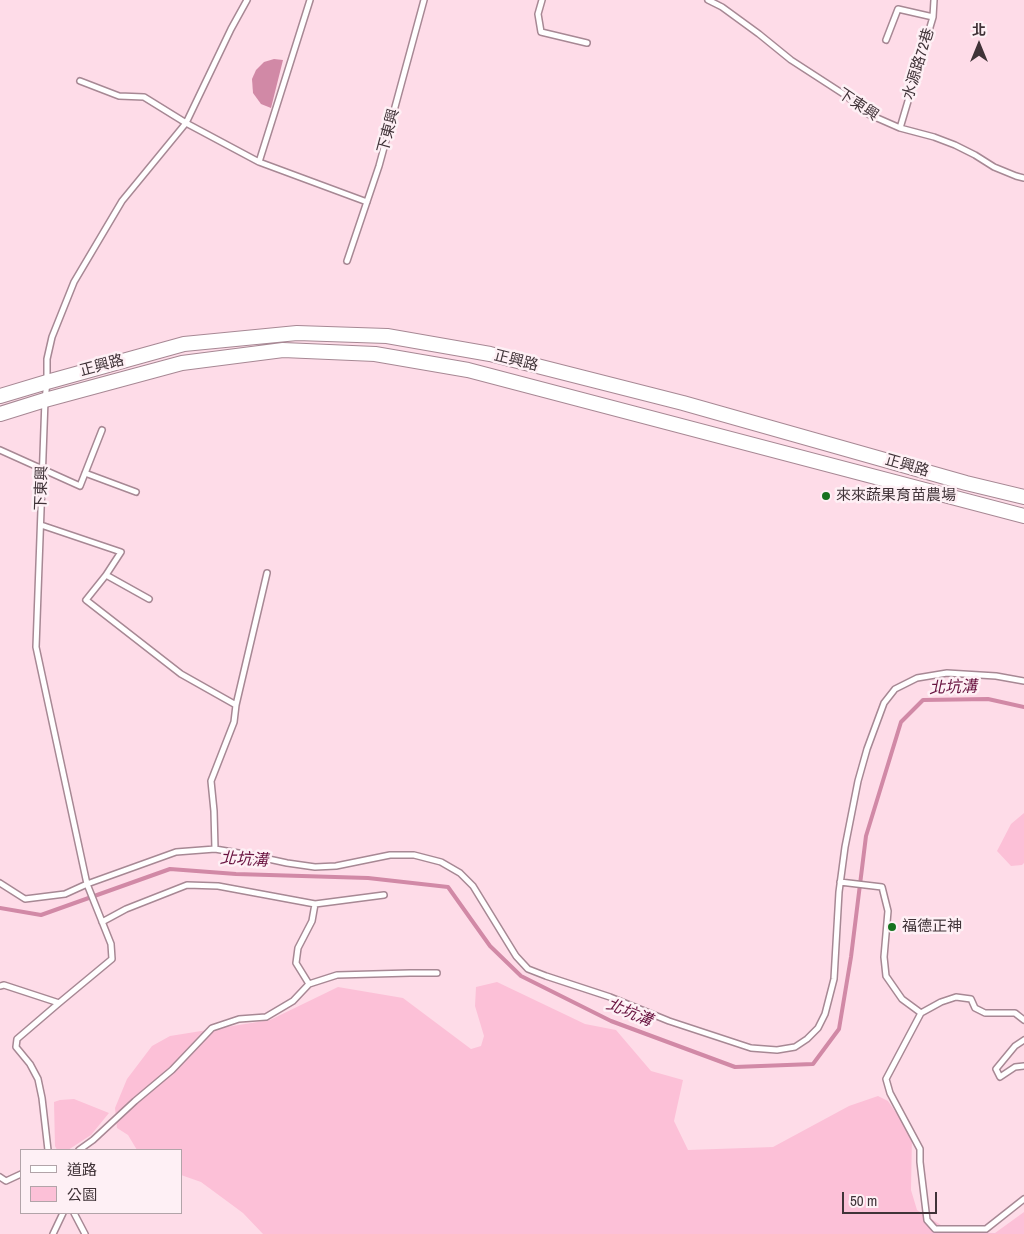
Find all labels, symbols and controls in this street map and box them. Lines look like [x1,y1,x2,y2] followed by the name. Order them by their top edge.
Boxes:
[954,20,1004,70] north arrow
[972,21,986,39] text: 北
[900,26,938,102] street label: 水源路72巷
[834,85,882,125] street label: 下東興
[374,107,404,155] street label: 下東興
[492,347,540,375] street label: 正興路
[78,351,126,381] street label: 正興路
[883,451,931,481] street label: 正興路
[32,465,52,511] street label: 下東興
[836,487,956,505] place label: 來來蔬果育苗農場
[820,490,832,502] marker: 來來蔬果育苗農場
[929,678,977,698] water label: 北坑溝
[220,849,268,871] water label: 北坑溝
[902,918,962,936] place label: 福德正神
[886,921,898,933] marker: 福德正神
[603,995,655,1031] water label: 北坑溝
[20,1149,182,1214] legend
[67,1159,97,1180] text: 道路
[844,1182,939,1214] scale bar
[67,1184,97,1205] text: 公園
[850,1190,877,1211] text: 50 m

